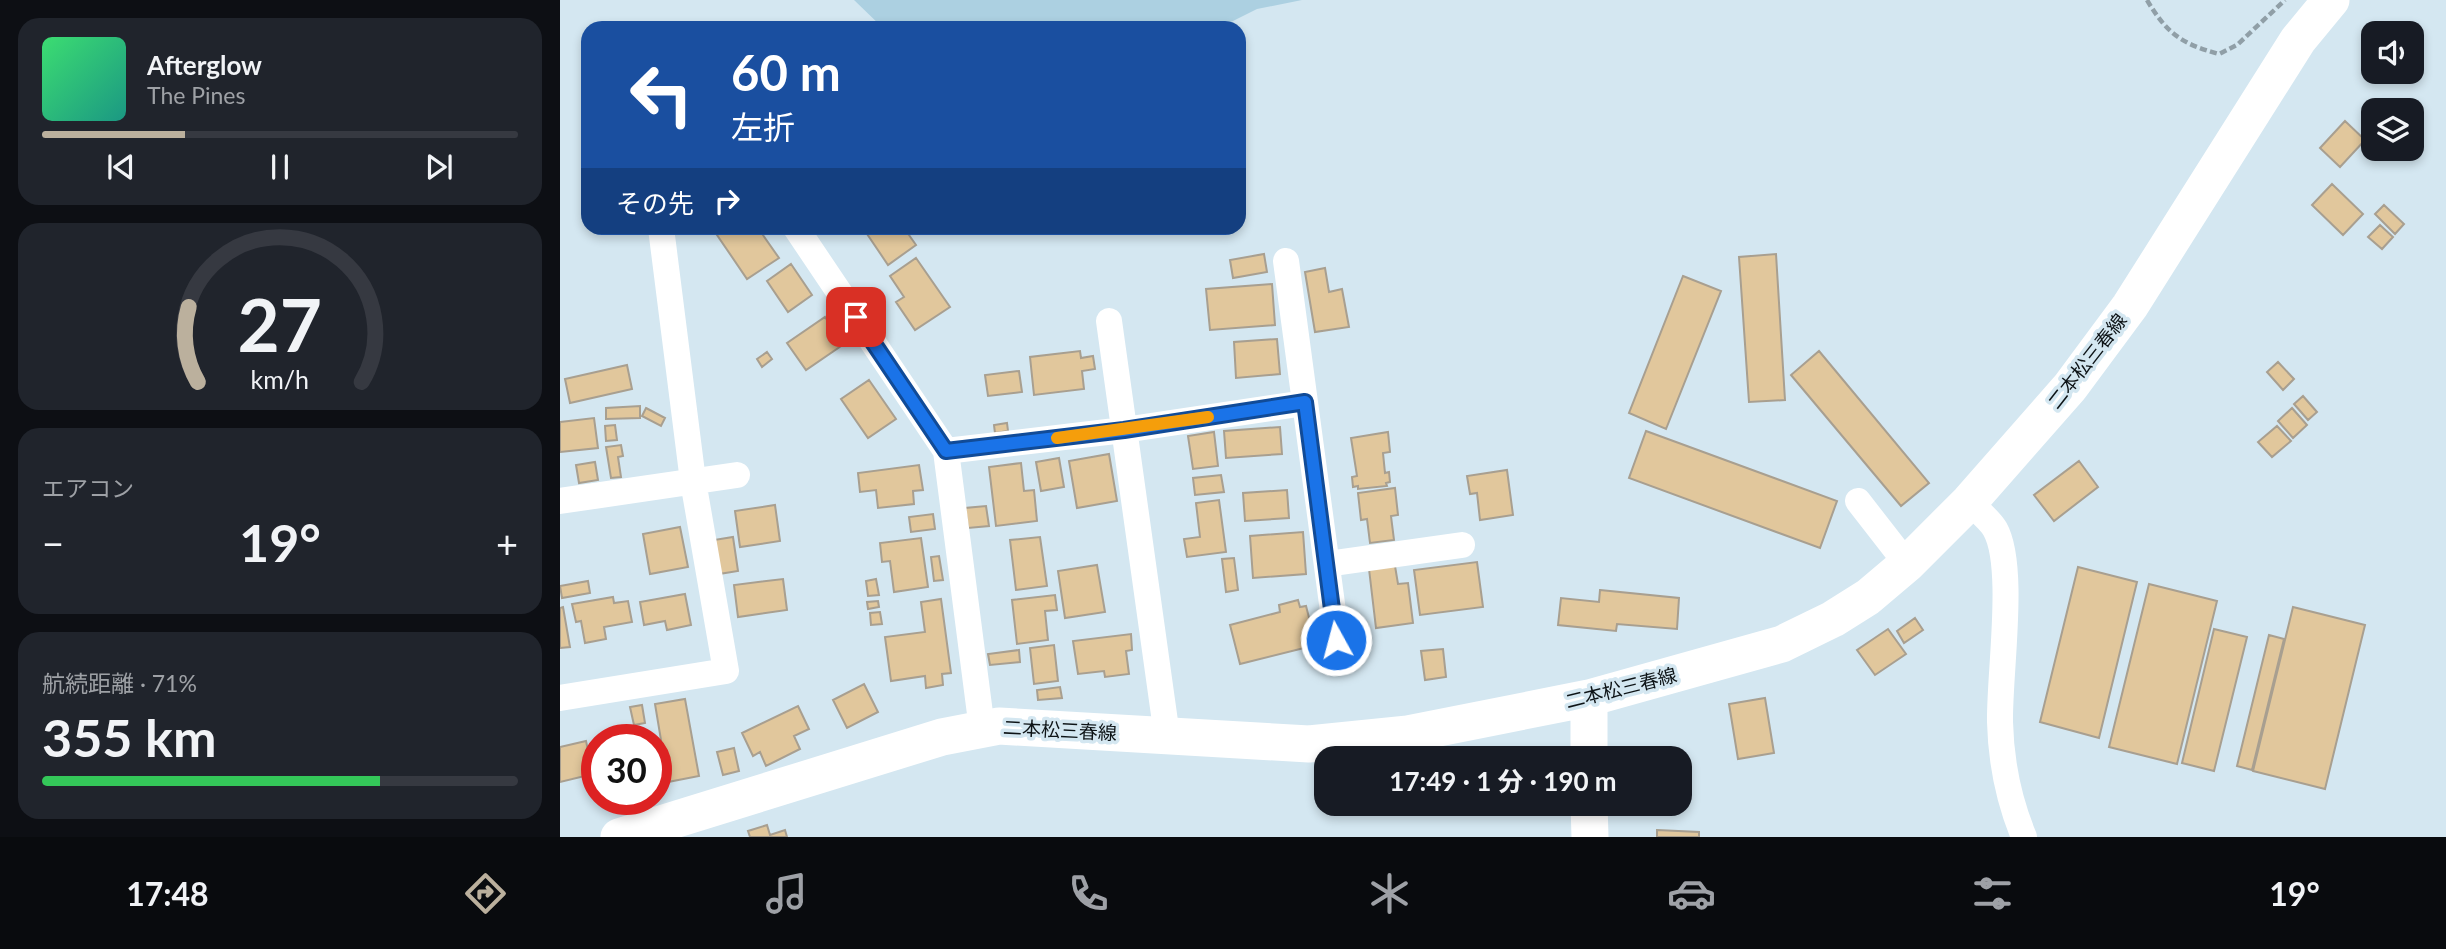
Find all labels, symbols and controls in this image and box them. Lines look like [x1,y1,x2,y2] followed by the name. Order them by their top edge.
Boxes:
[2361,21,2424,161] map controls
[2361,21,2424,84] button: sound
[731,43,841,101] text: 60 m
[147,49,262,81] text: Afterglow
[616,49,707,140] icon: left
[147,81,245,109] text: The Pines
[2361,98,2424,161] button: layers
[731,107,795,146] text: 左折
[102,148,140,186] icon: previous
[261,148,299,186] icon: pause
[420,148,458,186] icon: next
[708,182,746,220] icon: right
[616,187,694,219] text: その先
[238,281,322,369] text: 27
[826,287,886,347] pin
[837,298,875,336] icon: arrive
[2042,309,2131,413] street label: 二本松三春線
[251,364,309,394] text: km/h
[42,474,134,502] text: エアコン
[239,511,321,573] text: 19°
[42,520,64,566] text: −
[496,520,518,566] text: +
[1299,603,1373,677] position arrow
[1563,663,1679,712] street label: 二本松三春線
[42,669,197,697] text: 航続距離 · 71%
[42,706,216,768] text: 355 km
[1002,715,1118,744] street label: 二本松三春線
[581,724,672,815] speed limit sign: 30
[1389,765,1617,797] text: 17:49 · 1 分 · 190 m
[461,869,510,918] icon: directions
[762,869,811,918] icon: music
[1064,869,1113,918] icon: phone
[1365,869,1414,918] icon: climate
[1667,869,1716,918] icon: car
[1968,869,2017,918] icon: filters
[126,874,209,913] text: 17:48
[2269,874,2320,913] text: 19°

